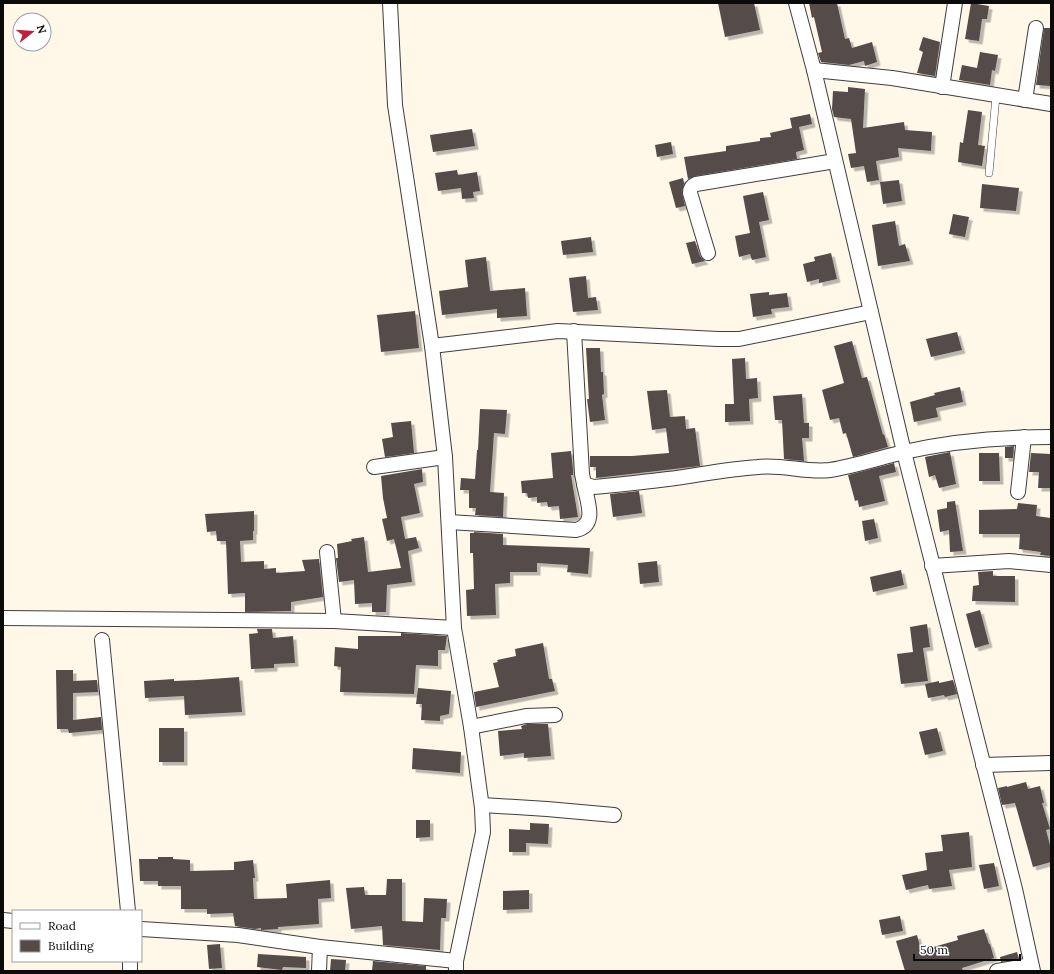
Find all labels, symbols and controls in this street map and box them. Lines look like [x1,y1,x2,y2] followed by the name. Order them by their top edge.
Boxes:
[12,12,52,52] north arrow
[34,23,50,36] text: N
[12,910,142,962] legend
[48,918,76,933] text: Road
[914,936,1020,962] scale bar
[48,938,94,953] text: Building
[920,942,948,957] text: 50 m

